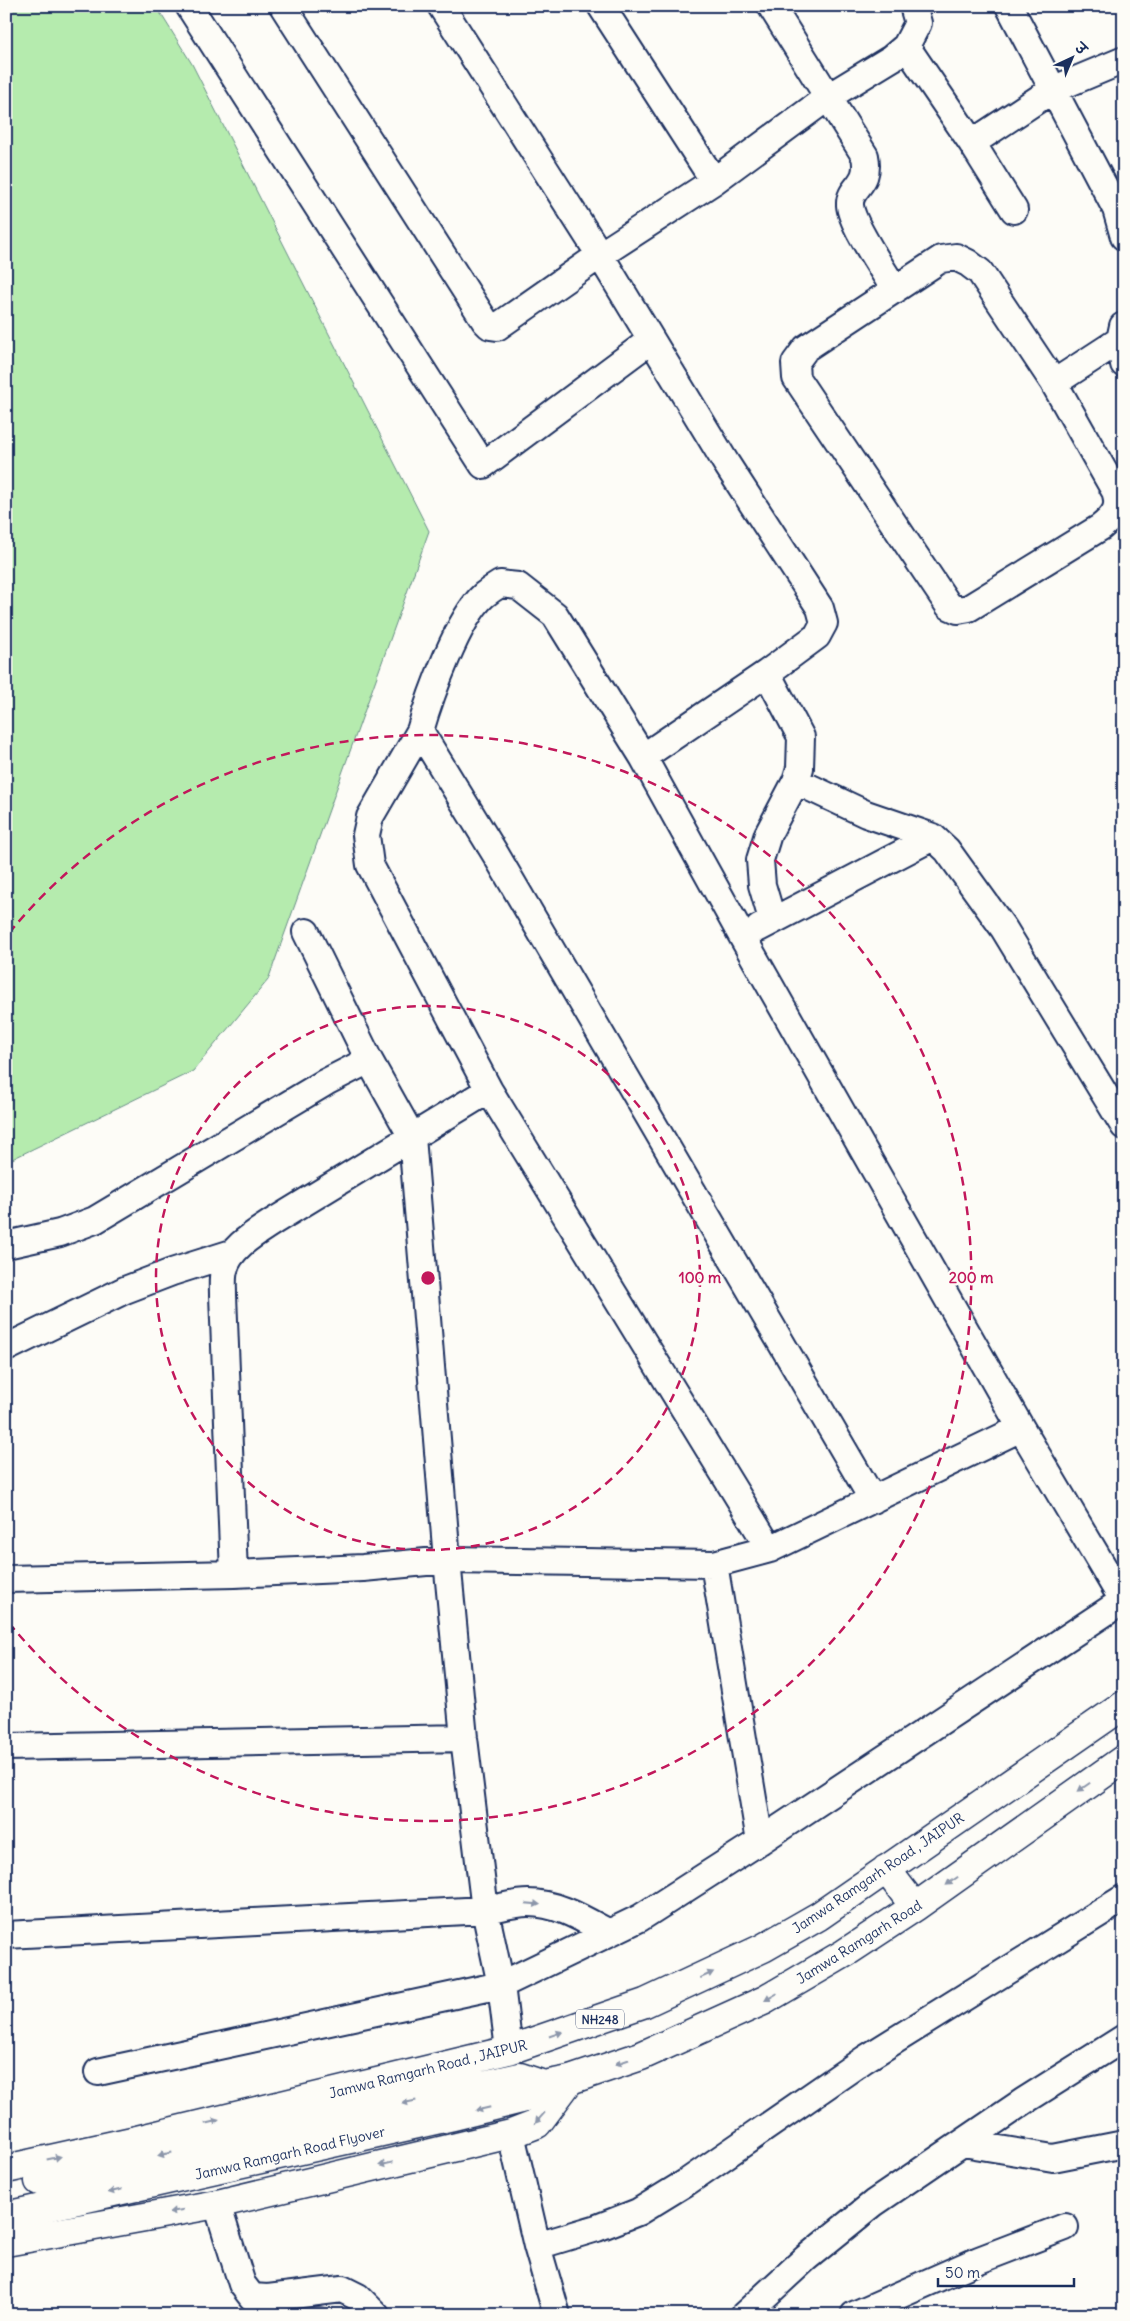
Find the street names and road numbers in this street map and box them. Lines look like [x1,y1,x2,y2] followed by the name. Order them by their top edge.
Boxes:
[789,1809,967,1937] street label: Jamwa Ramgarh Road , JAIPUR
[793,1896,925,1988] street label: Jamwa Ramgarh Road
[576,2010,624,2028] road number: NH248
[327,2036,529,2102] street label: Jamwa Ramgarh Road , JAIPUR
[193,2122,387,2184] street label: Jamwa Ramgarh Road Flyover

